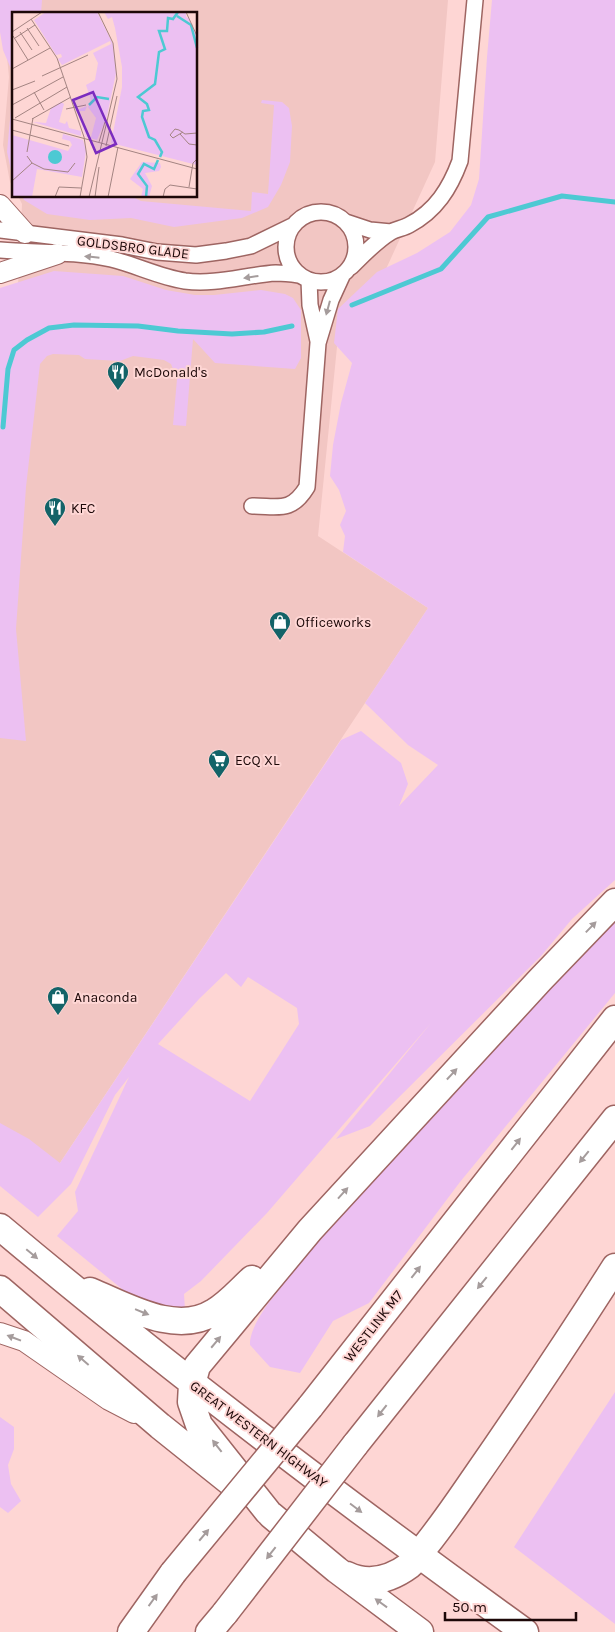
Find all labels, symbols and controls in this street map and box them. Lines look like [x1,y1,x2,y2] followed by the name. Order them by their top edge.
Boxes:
[12,12,198,198] inset map
[76,232,190,263] street label: GOLDSBRO GLADE
[84,253,100,261] one-way arrow
[242,273,258,281] one-way arrow
[324,301,332,316] one-way arrow
[106,360,130,391] restaurant icon: McDonald's
[134,364,208,381] place label: McDonald's
[43,496,67,527] restaurant icon: KFC
[71,500,95,517] place label: KFC
[268,610,292,641] shop icon: Officeworks
[296,614,371,631] place label: Officeworks
[207,748,231,779] supermarket icon: ECQ XL
[235,752,280,769] place label: ECQ XL
[585,921,597,933] one-way arrow
[46,985,70,1016] shop icon: Anaconda
[74,989,138,1006] place label: Anaconda
[446,1068,458,1080] one-way arrow
[511,1138,522,1151] one-way arrow
[579,1150,590,1163] one-way arrow
[337,1188,349,1200] one-way arrow
[26,1248,38,1259] one-way arrow
[410,1266,421,1279] one-way arrow
[477,1276,488,1289] one-way arrow
[340,1287,407,1365] street label: WESTLINK M7
[134,1309,149,1316] one-way arrow
[6,1334,21,1342] one-way arrow
[210,1336,221,1349] one-way arrow
[77,1355,90,1366] one-way arrow
[187,1377,331,1492] street label: GREAT WESTERN HIGHWAY
[376,1404,387,1417] one-way arrow
[211,1440,222,1453] one-way arrow
[349,1503,363,1513] one-way arrow
[198,1529,209,1542] one-way arrow
[266,1546,276,1560] one-way arrow
[445,1590,576,1622] scale bar
[148,1593,158,1606] one-way arrow
[374,1598,388,1608] one-way arrow
[452,1598,487,1616] text: 50 m

